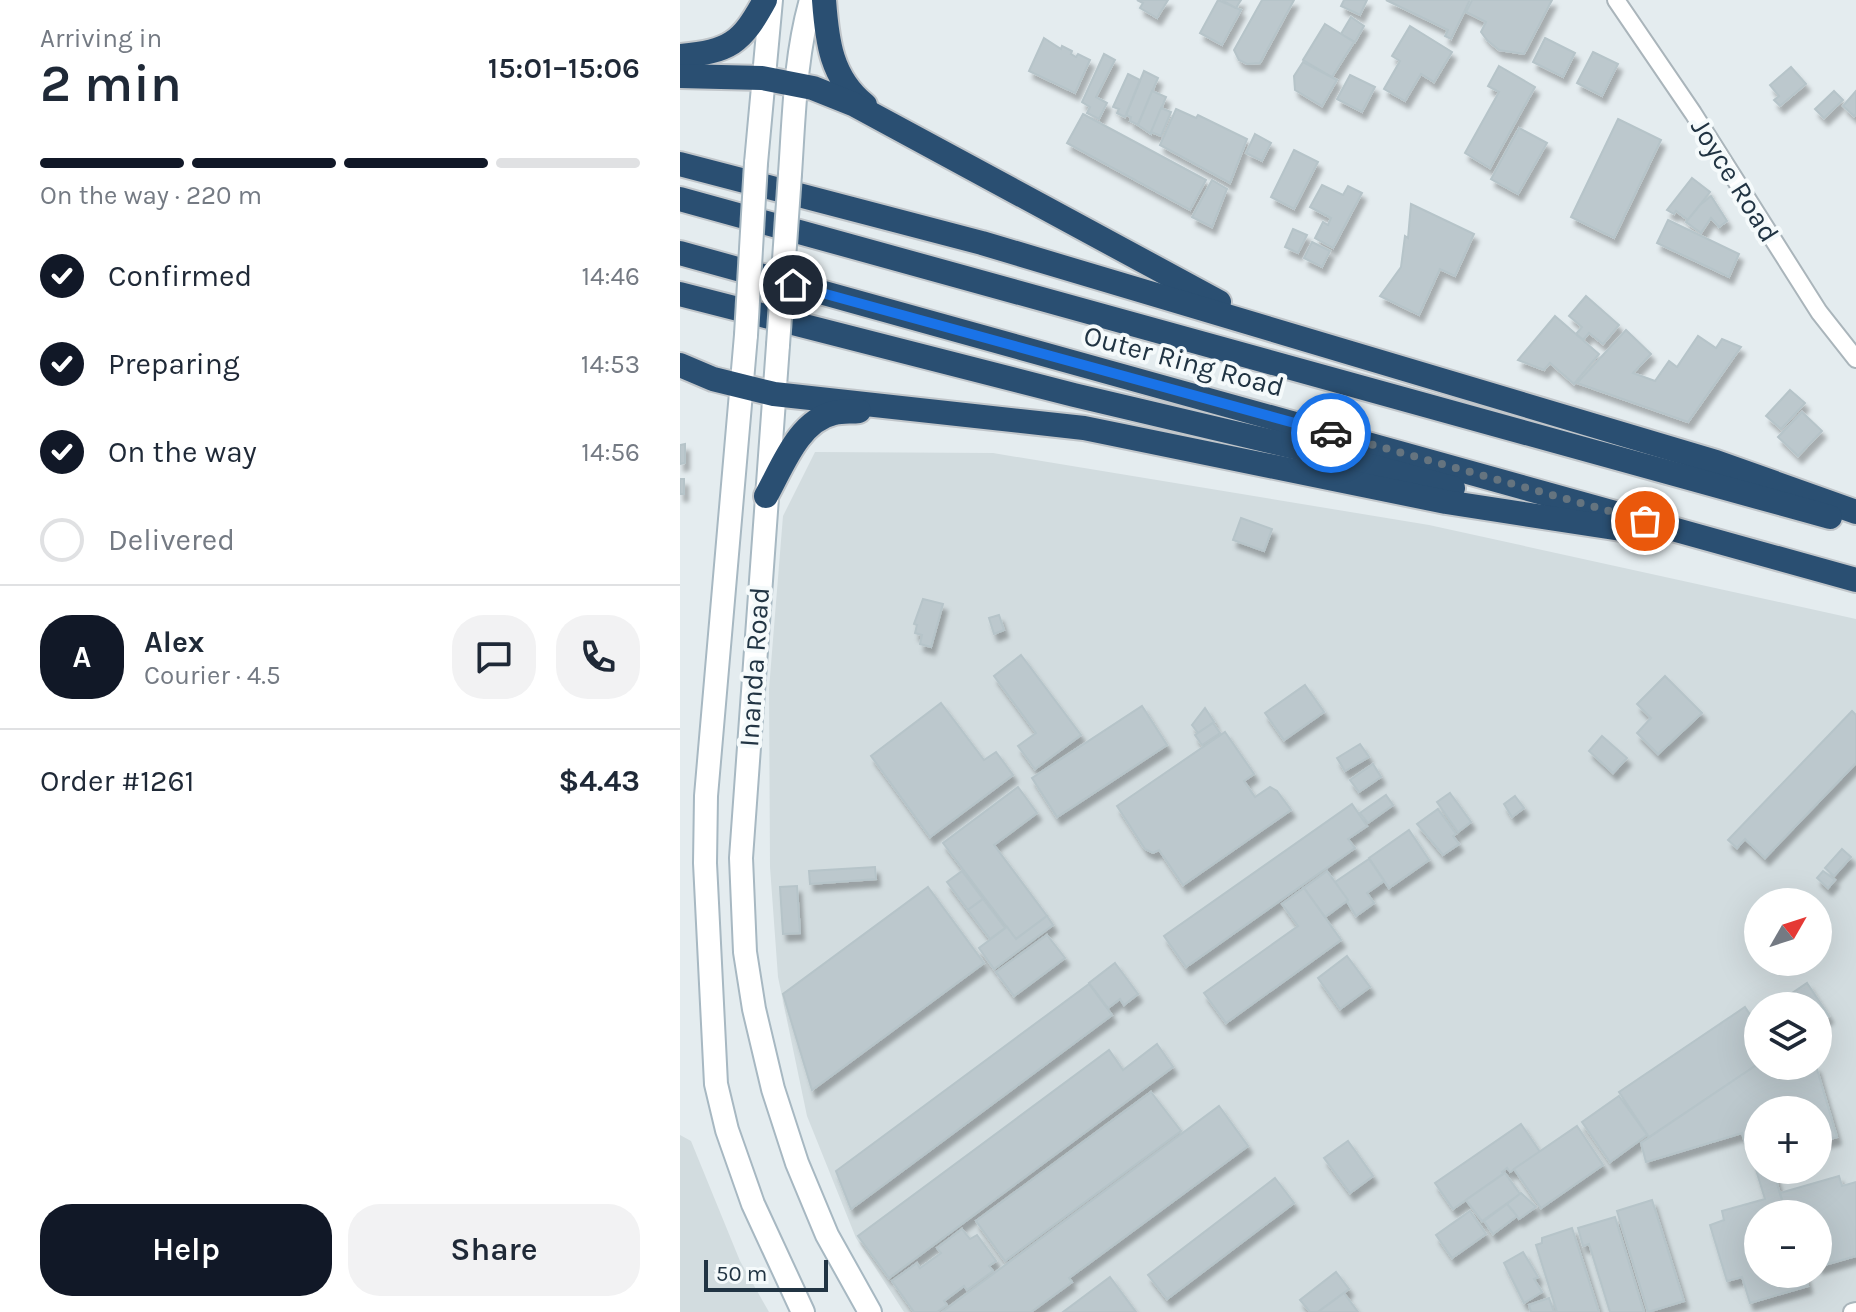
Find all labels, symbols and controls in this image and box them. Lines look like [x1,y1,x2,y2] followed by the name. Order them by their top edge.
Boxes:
[40,23,162,54] text: Arriving in
[488,50,640,86] text: 15:01–15:06
[40,53,182,114] text: 2 min
[1684,112,1786,248] street label: Joyce Road
[40,180,262,211] text: On the way · 220 m
[759,251,827,319] pin
[40,254,84,298] icon: check
[108,258,252,294] text: Confirmed
[581,261,640,292] text: 14:46
[771,263,815,307] icon: home
[1080,318,1288,404] street label: Outer Ring Road
[40,342,84,386] icon: check
[108,346,240,382] text: Preparing
[581,349,640,380] text: 14:53
[1291,393,1371,473] courier
[1309,411,1353,455] icon: car
[40,430,84,474] icon: check
[108,434,257,470] text: On the way
[581,437,640,468] text: 14:56
[1611,487,1679,555] pin
[1623,499,1667,543] icon: bag
[108,522,235,558] text: Delivered
[732,586,776,748] street label: Inanda Road
[452,615,536,699] button: chat
[556,615,640,699] button: phone
[144,624,204,660] text: Alex
[73,639,91,675] text: A
[144,660,281,691] text: Courier · 4.5
[40,763,195,799] text: Order #1261
[559,763,640,799] text: $4.43
[1744,888,1832,976] north arrow
[1744,888,1832,1288] map controls
[1744,992,1832,1080] button: layers
[1744,1096,1832,1184] button: +
[1744,1200,1832,1288] button: −
[40,1204,332,1296] button: Help
[348,1204,640,1296] button: Share
[704,1256,828,1292] scale bar
[716,1261,767,1287] text: 50 m

